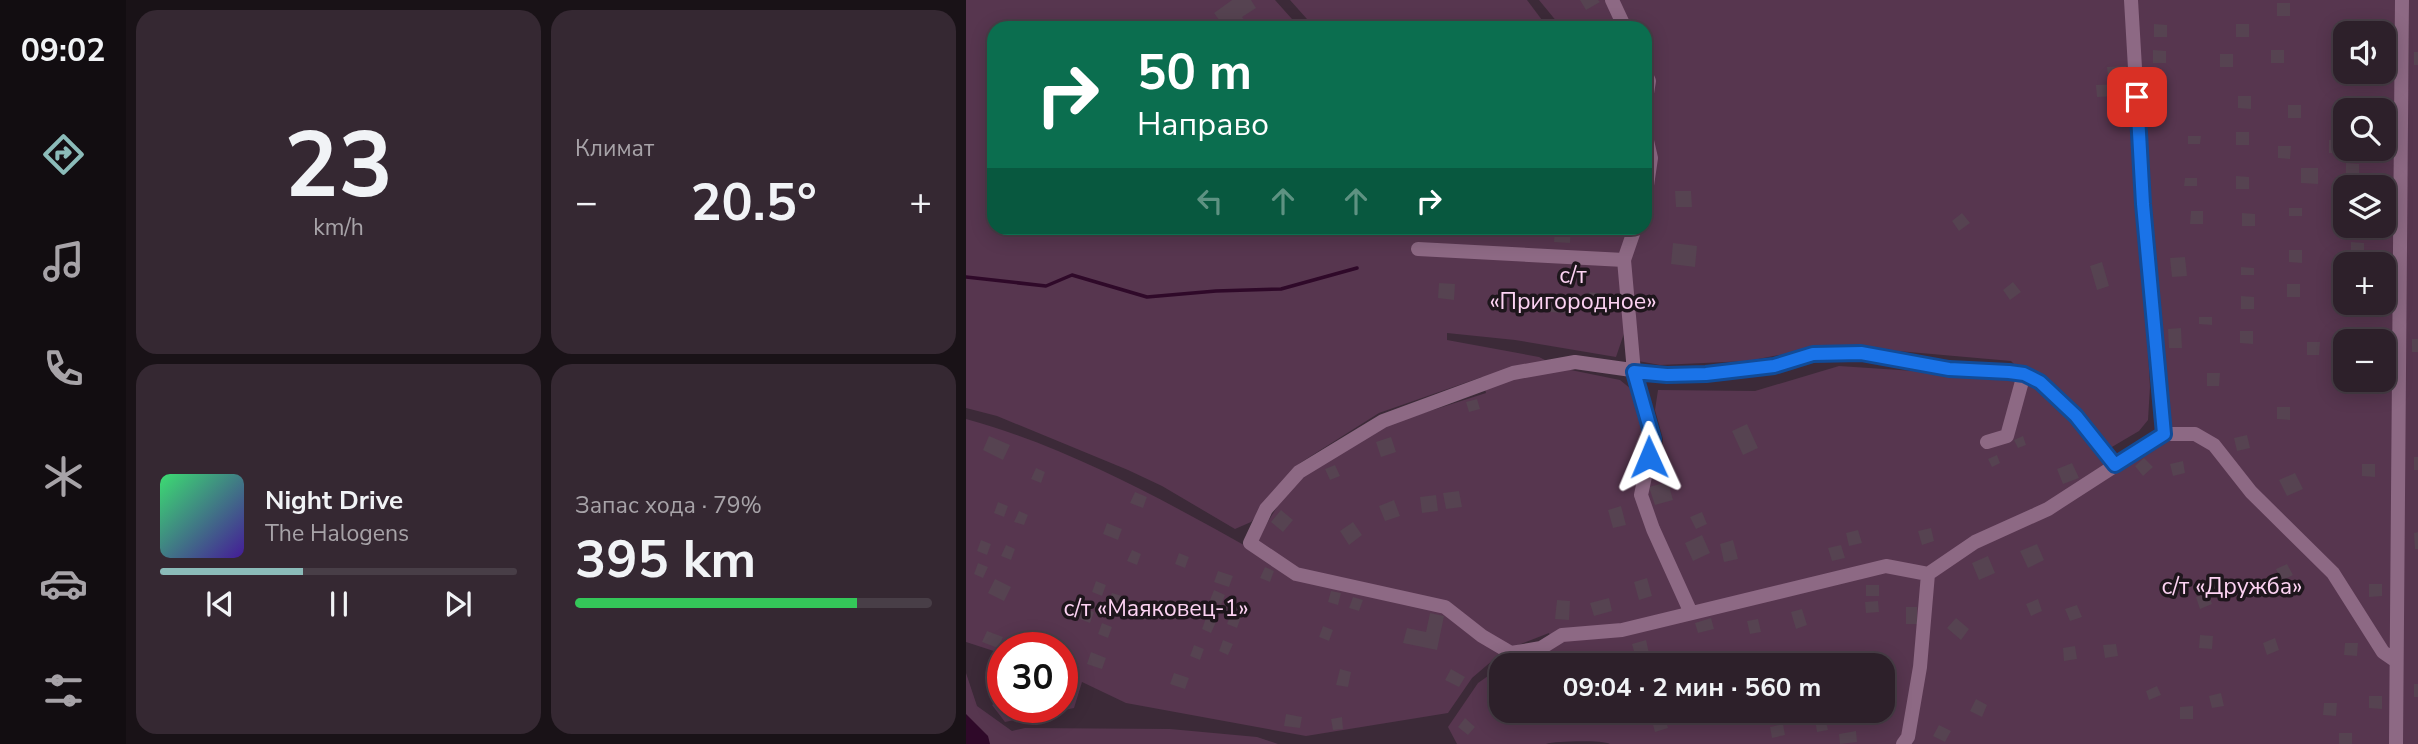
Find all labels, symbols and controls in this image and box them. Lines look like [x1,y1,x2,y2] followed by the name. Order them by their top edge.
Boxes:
[2333,21,2396,392] map controls
[2333,21,2396,84] button: sound
[21,29,105,72] text: 09:02
[1137,39,1252,106] text: 50 m
[1022,49,1113,140] icon: right
[2107,67,2167,127] pin
[2118,78,2156,116] icon: arrive
[2333,98,2396,161] button: search
[1137,103,1269,146] text: Направо
[284,104,393,228] text: 23
[39,130,88,179] icon: directions
[575,133,654,164] text: Климат
[690,167,817,238] text: 20.5°
[2333,175,2396,238] button: layers
[575,177,598,228] text: −
[909,177,932,228] text: +
[1191,182,1229,220] icon: left
[1264,182,1302,220] icon: ahead
[1337,182,1375,220] icon: ahead
[1410,182,1448,220] icon: right
[313,212,364,243] text: km/h
[39,237,88,286] icon: music
[2333,252,2396,315] button: +
[1489,260,1657,317] park label: с/т «Пригородное»
[2333,329,2396,392] button: −
[39,344,88,393] icon: phone
[1612,420,1686,494] position arrow
[39,452,88,501] icon: climate
[265,483,403,518] text: Night Drive
[575,490,762,521] text: Запас хода · 79%
[265,518,409,549] text: The Halogens
[575,524,756,595] text: 395 km
[39,559,88,608] icon: car
[2162,571,2302,602] park label: с/т «Дружба»
[201,585,239,623] icon: previous
[320,585,358,623] icon: pause
[439,585,477,623] icon: next
[1063,593,1249,624] park label: с/т «Маяковец-1»
[987,632,1078,723] speed limit sign: 30
[39,666,88,715] icon: filters
[1563,670,1821,705] text: 09:04 · 2 мин · 560 m

